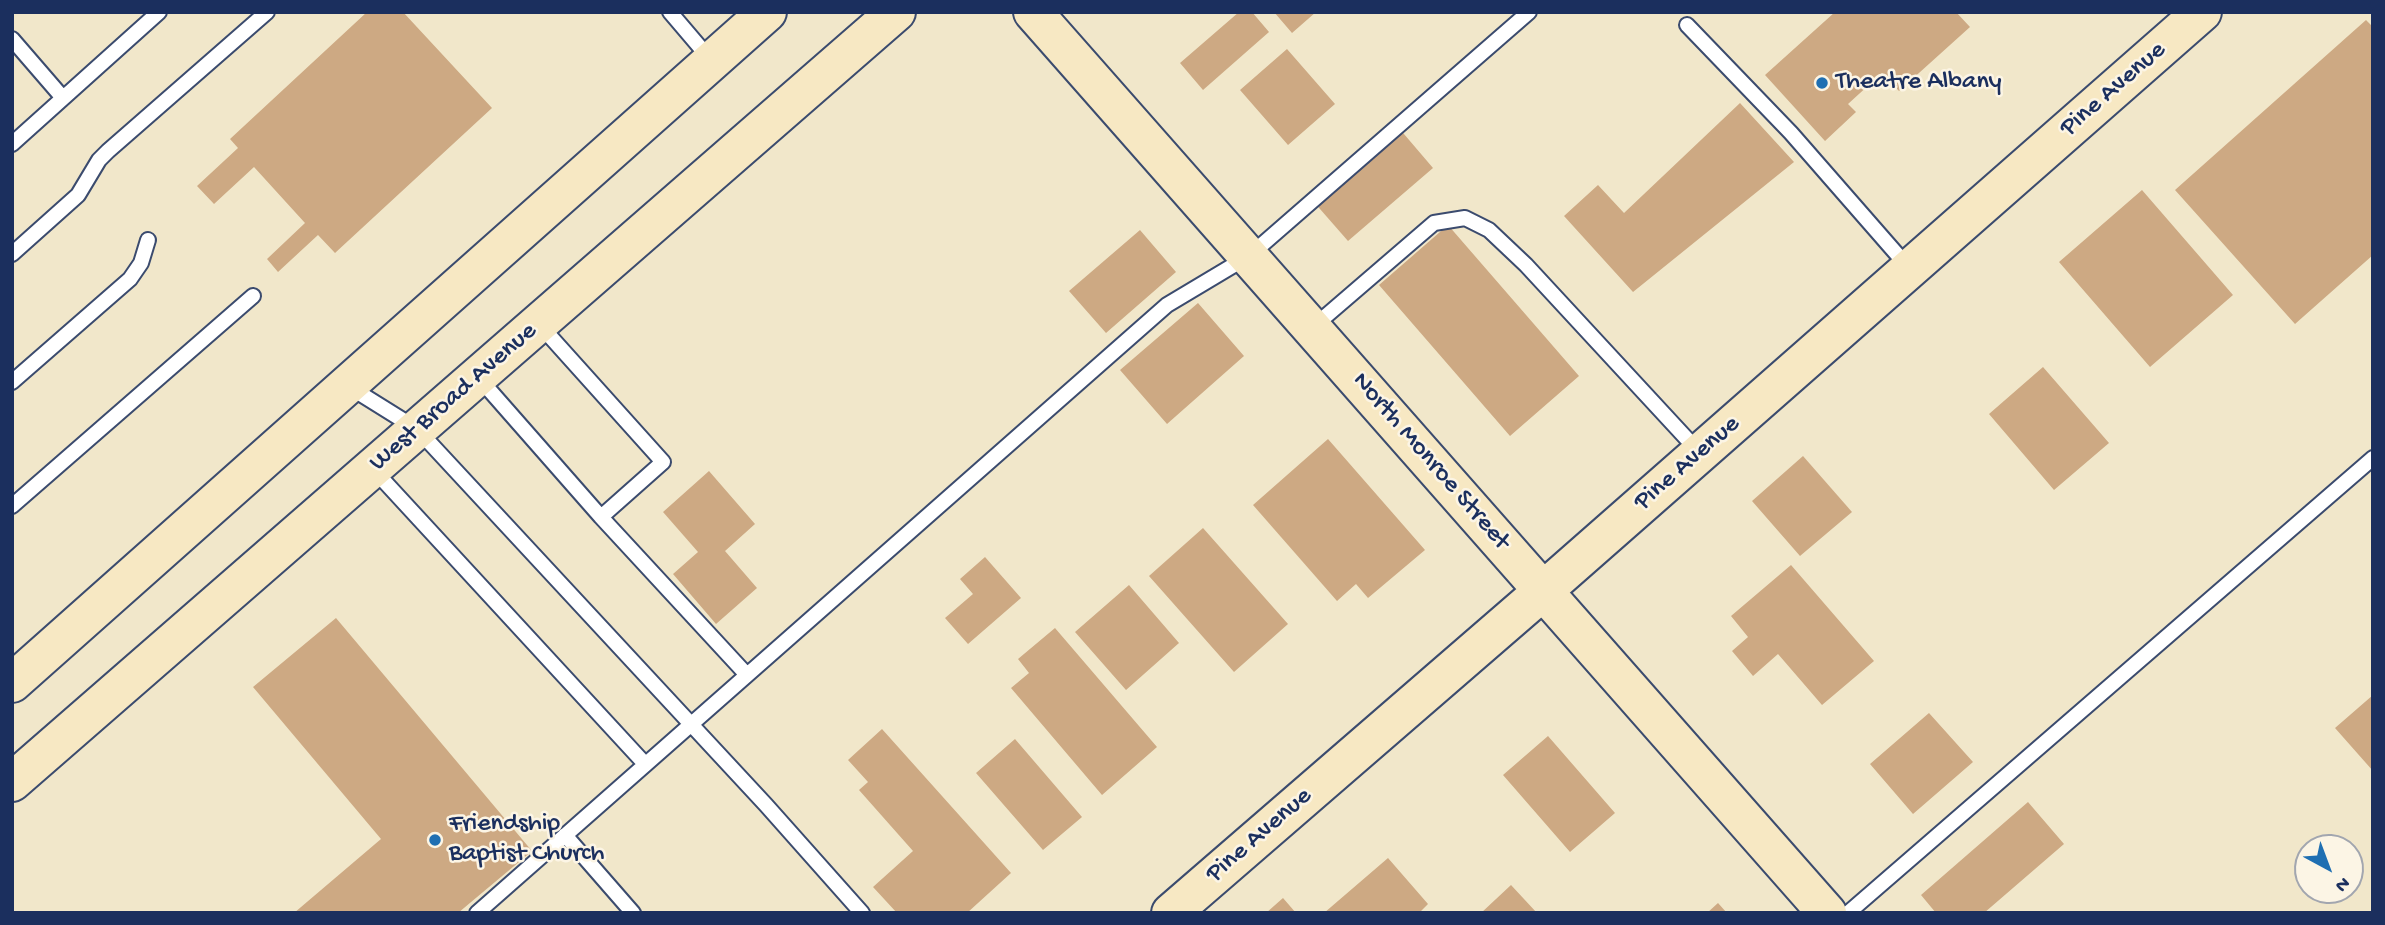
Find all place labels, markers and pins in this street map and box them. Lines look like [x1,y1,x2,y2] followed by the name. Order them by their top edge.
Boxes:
[1836,67,2002,99] place label: Theatre Albany
[1814,75,1830,91] marker: Theatre Albany
[449,809,604,870] place label: Friendship Baptist Church
[427,832,443,848] marker: Friendship Baptist Church

